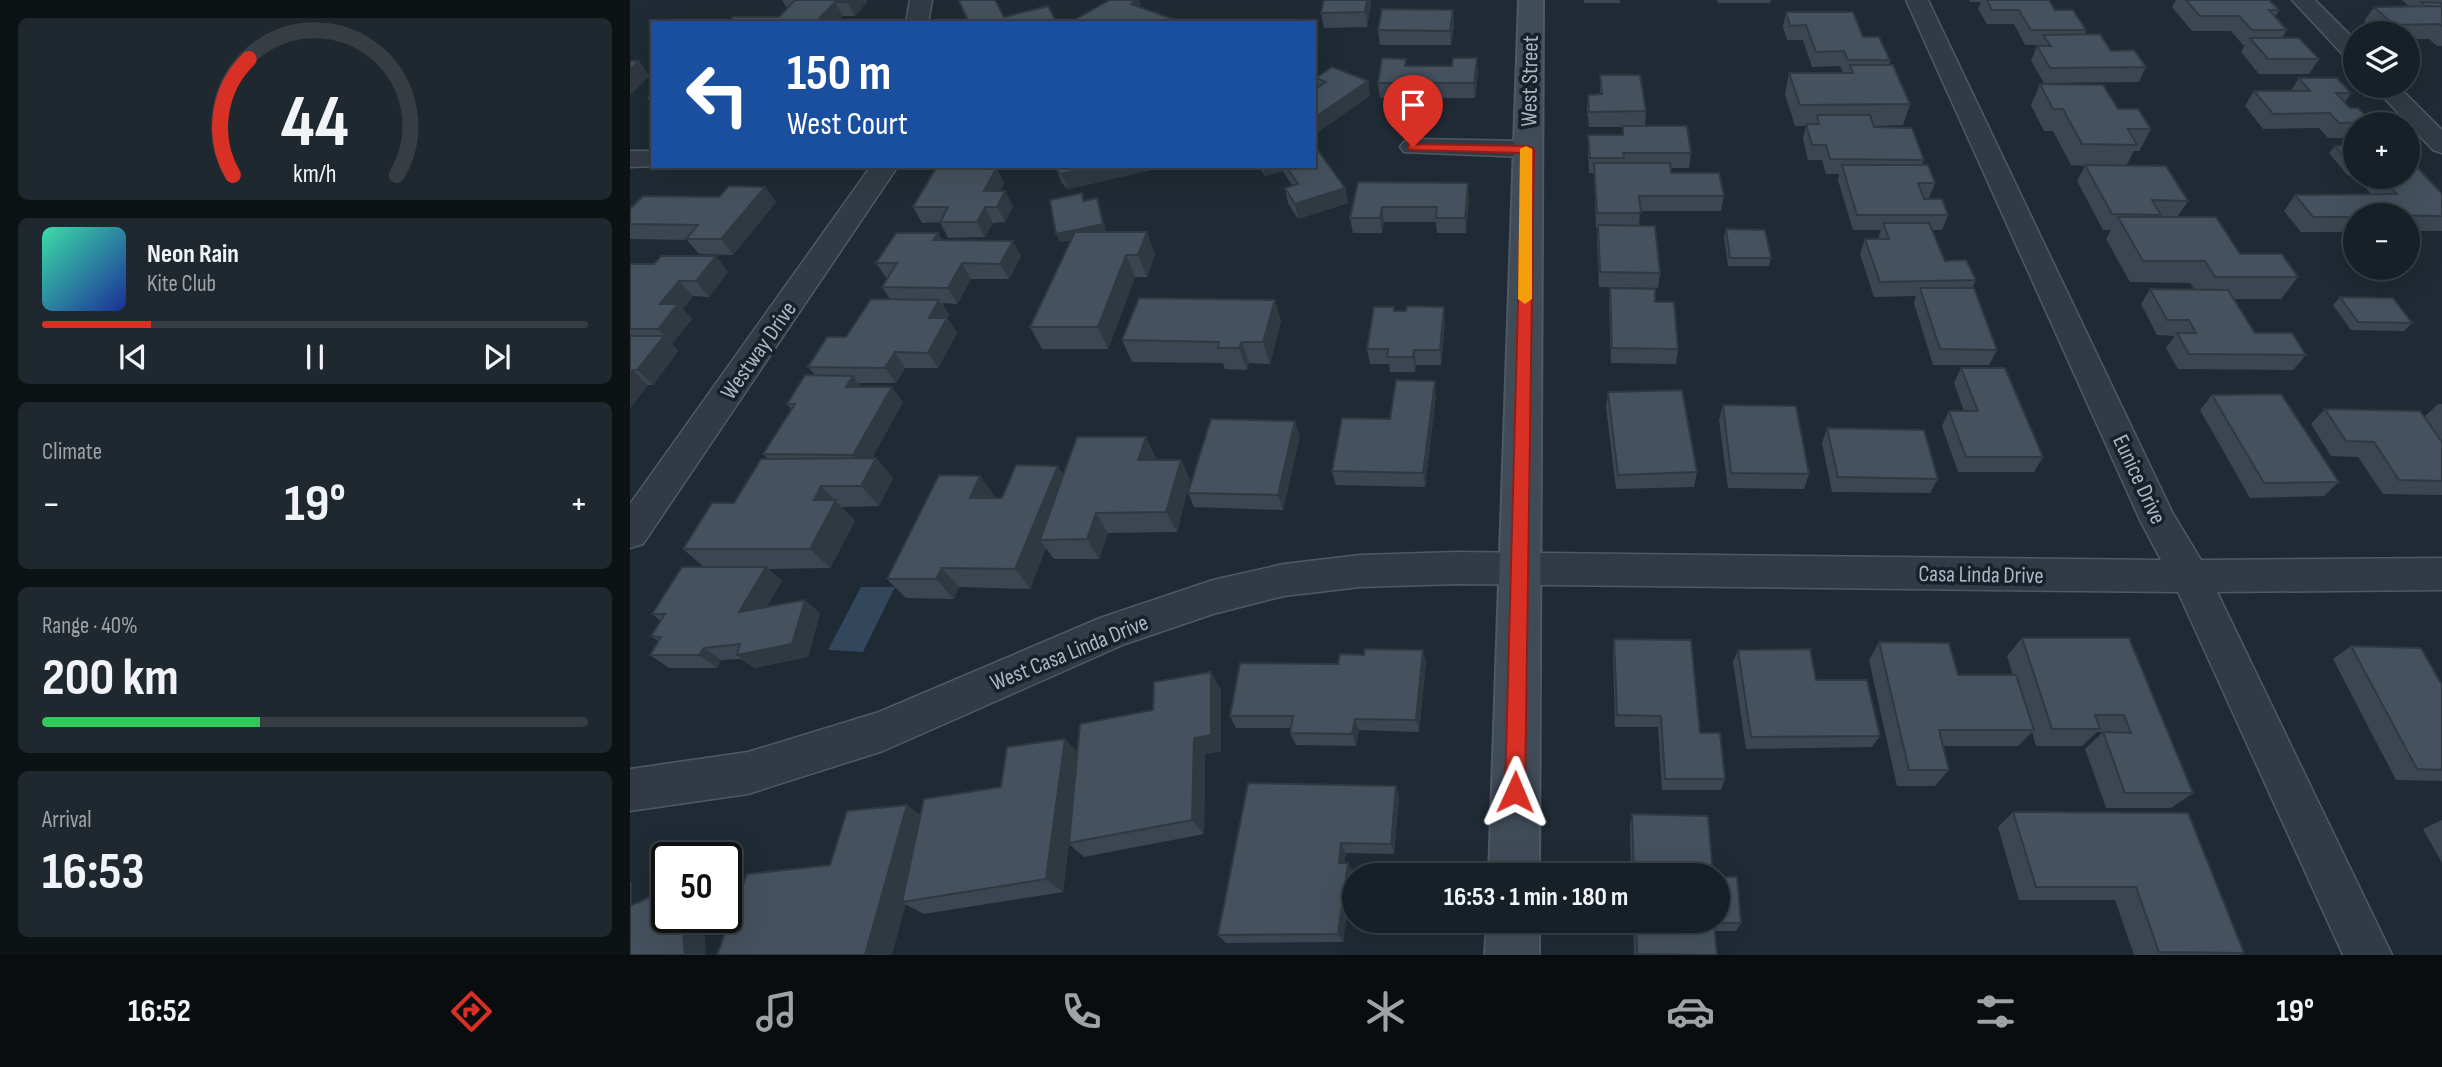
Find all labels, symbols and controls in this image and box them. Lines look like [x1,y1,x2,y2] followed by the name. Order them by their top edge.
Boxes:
[2343,21,2420,280] map controls
[2343,21,2420,98] button: layers
[1515,35,1545,127] street label: West Street
[787,45,891,104] text: 150 m
[672,49,763,140] icon: left
[1383,75,1443,147] pin
[281,79,349,167] text: 44
[1394,86,1432,124] icon: arrive
[787,105,908,144] text: West Court
[2343,112,2420,189] button: +
[293,159,337,190] text: km/h
[2343,203,2420,280] button: −
[147,239,239,270] text: Neon Rain
[147,270,216,298] text: Kite Club
[715,296,803,405] street label: Westway Drive
[114,338,152,376] icon: previous
[296,338,334,376] icon: pause
[478,338,516,376] icon: next
[2106,430,2172,529] street label: Eunice Drive
[42,438,102,466] text: Climate
[284,473,346,536] text: 19°
[42,482,61,527] text: −
[569,482,588,527] text: +
[1918,560,2044,590] street label: Casa Linda Drive
[986,608,1152,697] street label: West Casa Linda Drive
[42,612,138,640] text: Range · 40%
[42,647,179,710] text: 200 km
[1478,755,1552,829] position arrow
[42,806,91,834] text: Arrival
[42,841,145,904] text: 16:53
[651,842,742,933] speed limit sign: 50
[1444,882,1628,913] text: 16:53 · 1 min · 180 m
[447,987,496,1036] icon: directions
[752,987,801,1036] icon: music
[1057,987,1106,1036] icon: phone
[1361,987,1410,1036] icon: climate
[1666,987,1715,1036] icon: car
[1971,987,2020,1036] icon: filters
[128,992,191,1031] text: 16:52
[2276,992,2314,1031] text: 19°

